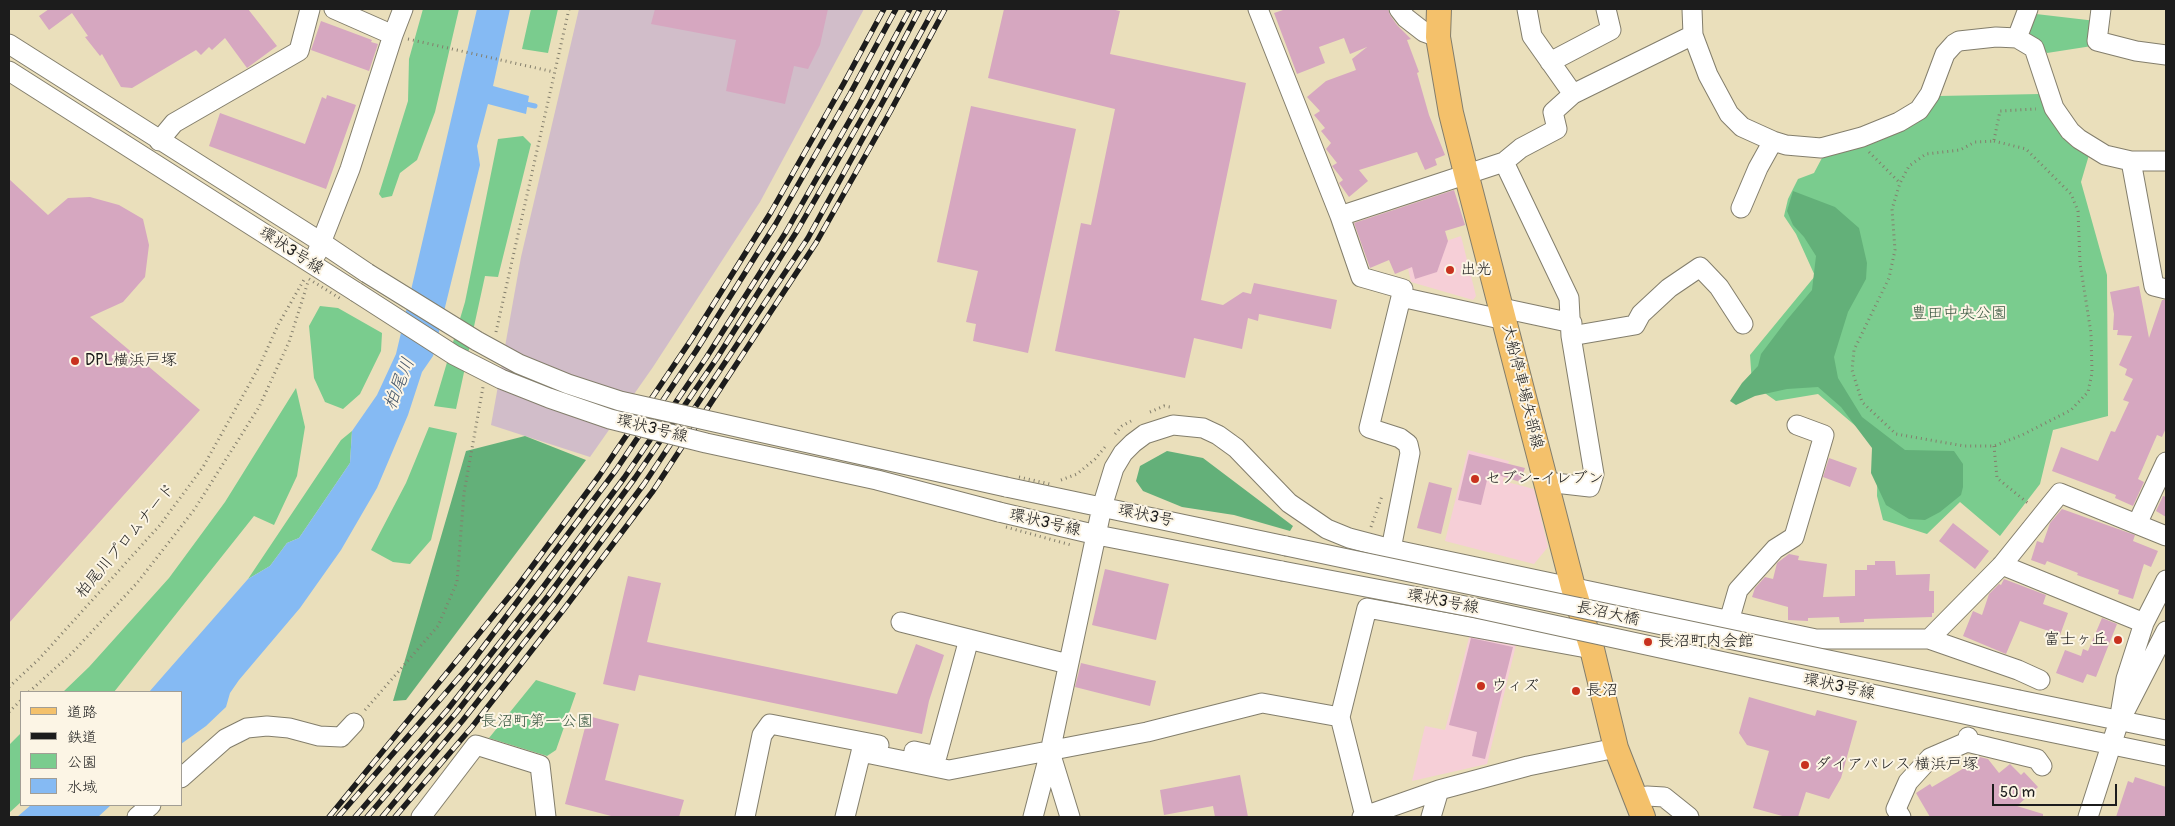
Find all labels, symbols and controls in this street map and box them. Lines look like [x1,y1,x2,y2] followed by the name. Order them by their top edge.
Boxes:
[255,223,327,279] street label: 環状3号線
[1460,260,1492,280] place label: 出光
[1444,264,1456,276] marker: 出光
[1911,304,2007,324] park label: 豊田中央公園
[1497,323,1547,451] street label: 大船停車場矢部線
[85,351,177,371] place label: DPL横浜戸塚
[69,355,81,367] marker: DPL横浜戸塚
[380,355,420,413] water label: 柏尾川
[614,411,690,447] street label: 環状3号線
[1485,469,1604,489] place label: セブン-イレブン
[1469,473,1481,485] marker: セブン-イレブン
[72,480,180,602] street label: 柏尾川プロムナード
[1116,501,1176,531] street label: 環状3号
[1007,505,1083,541] street label: 環状3号線
[1405,586,1481,618] street label: 環状3号線
[1575,598,1641,630] street label: 長沼大橋
[2044,630,2108,650] place label: 富士ヶ丘
[1658,632,1754,652] place label: 長沼町内会館
[2112,634,2124,646] marker: 富士ヶ丘
[1642,636,1654,648] marker: 長沼町内会館
[1801,670,1877,704] street label: 環状3号線
[1491,676,1539,696] place label: ウィズ
[1475,680,1487,692] marker: ウィズ
[1586,681,1618,701] place label: 長沼
[1570,685,1582,697] marker: 長沼
[20,691,182,806] legend
[67,703,97,722] text: 道路
[481,712,593,732] park label: 長沼町第一公園
[67,728,97,747] text: 鉄道
[67,753,97,772] text: 公園
[1815,755,1978,775] place label: ダイアパレス 横浜戸塚
[1799,759,1811,771] marker: ダイアパレス 横浜戸塚
[1995,774,2120,806] scale bar
[67,778,97,797] text: 水域
[2000,783,2035,802] text: 50 m

